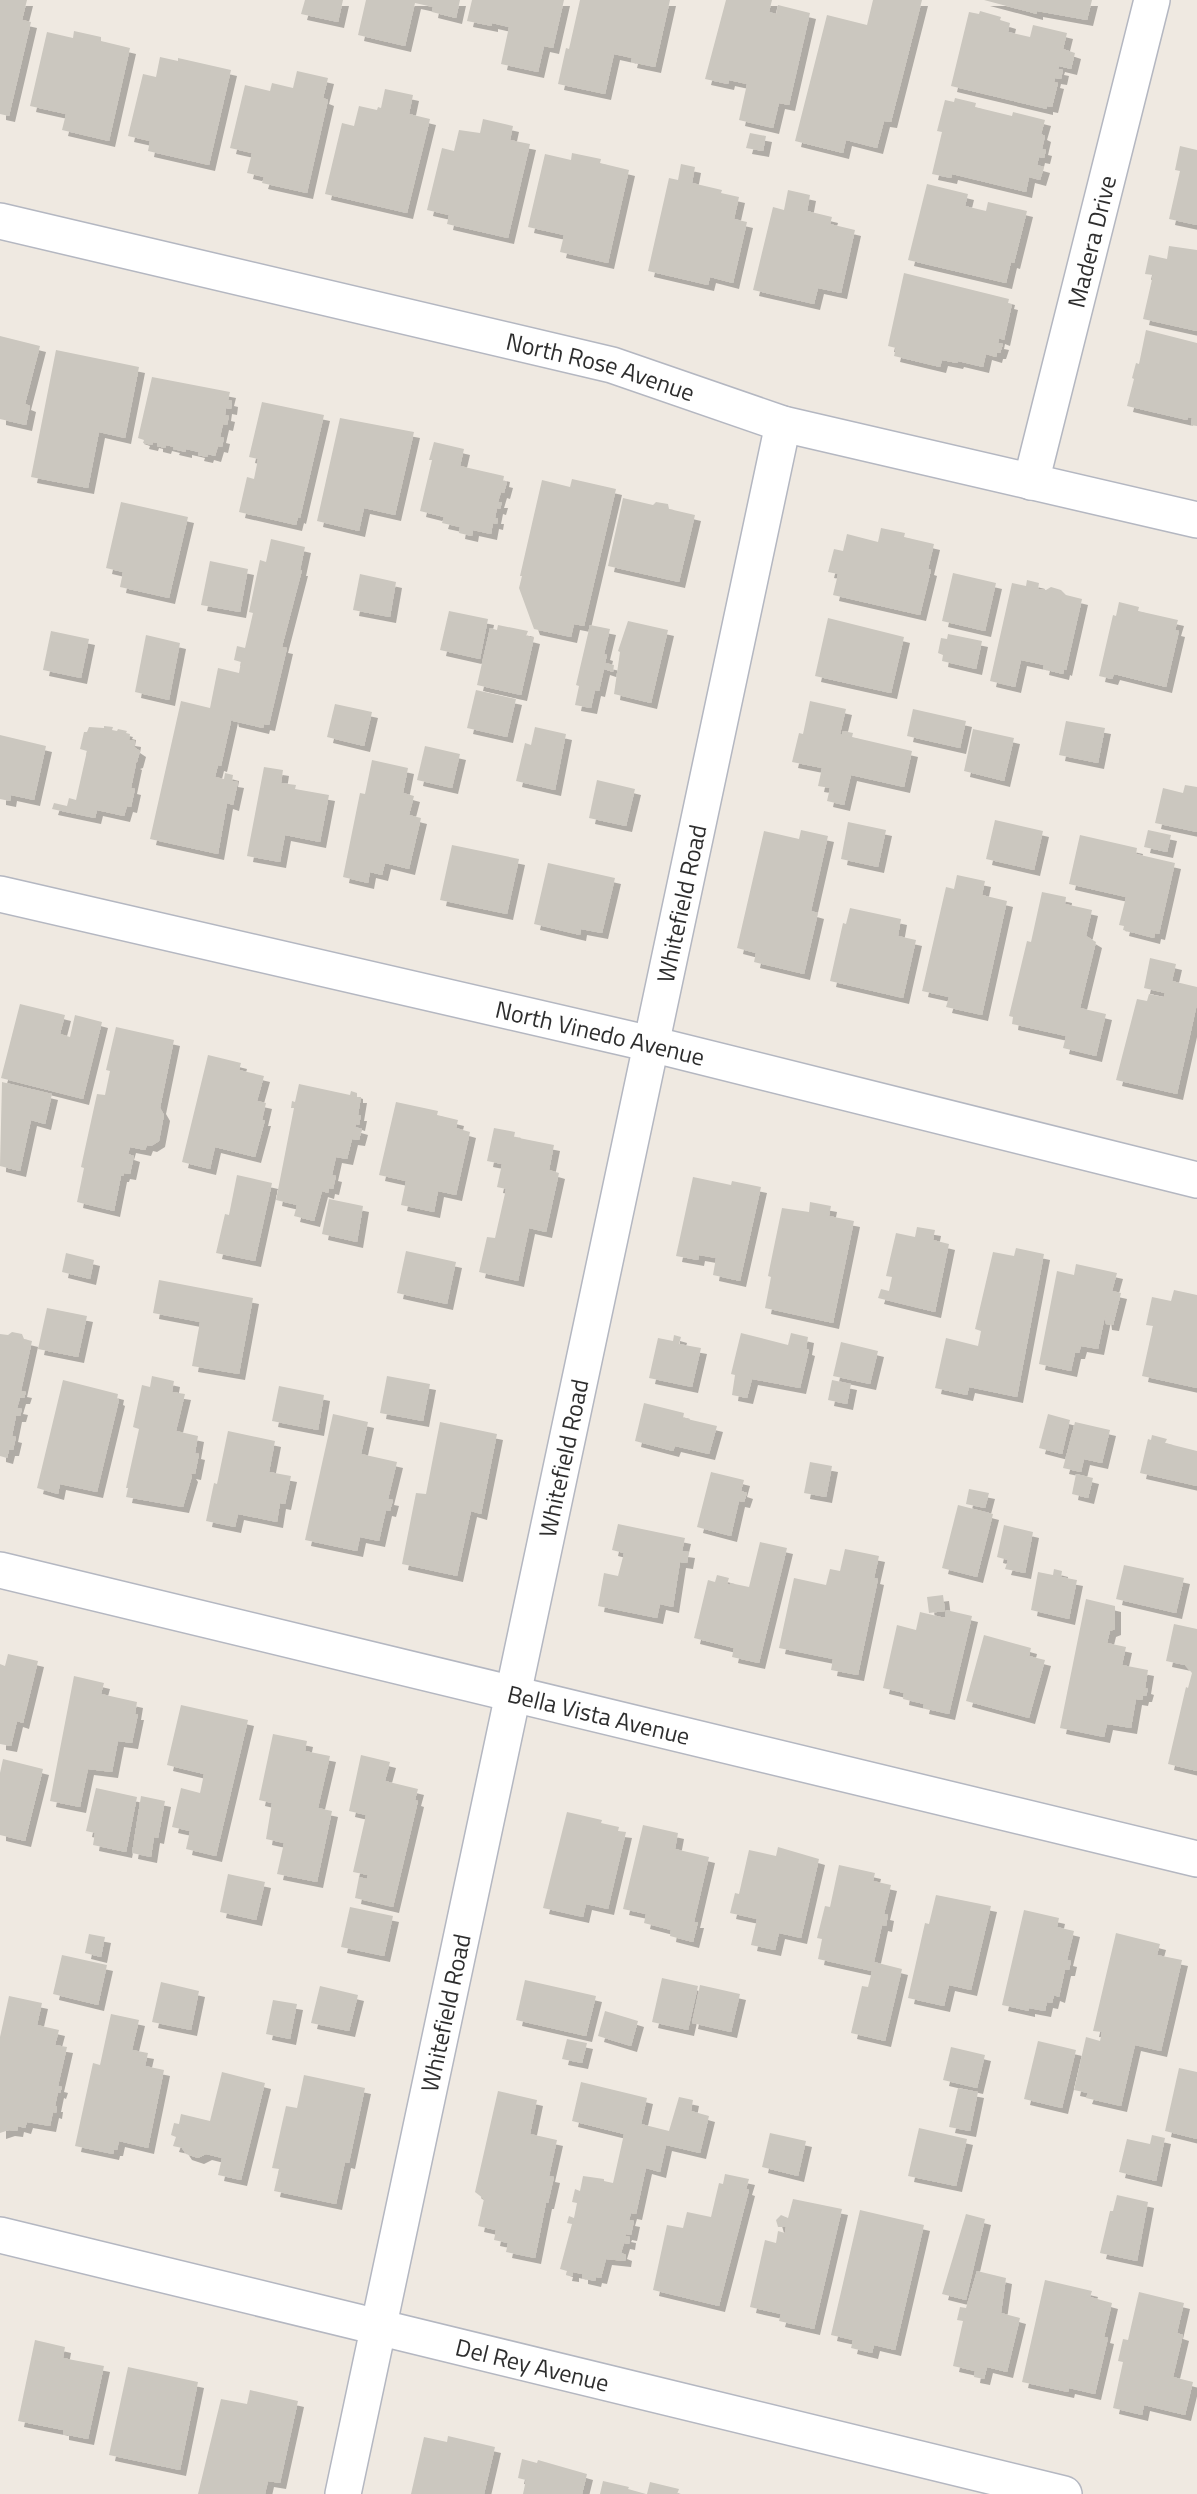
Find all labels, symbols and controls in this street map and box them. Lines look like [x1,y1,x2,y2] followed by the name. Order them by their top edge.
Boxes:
[1057,172,1125,311] street label: Madera Drive
[503,323,700,410] street label: North Rose Avenue
[647,821,715,986] street label: Whitefield Road
[492,991,709,1075] street label: North Vinedo Avenue
[529,1376,598,1541] street label: Whitefield Road
[504,1675,694,1754] street label: Bella Vista Avenue
[411,1930,480,2095] street label: Whitefield Road
[452,2329,613,2401] street label: Del Rey Avenue

